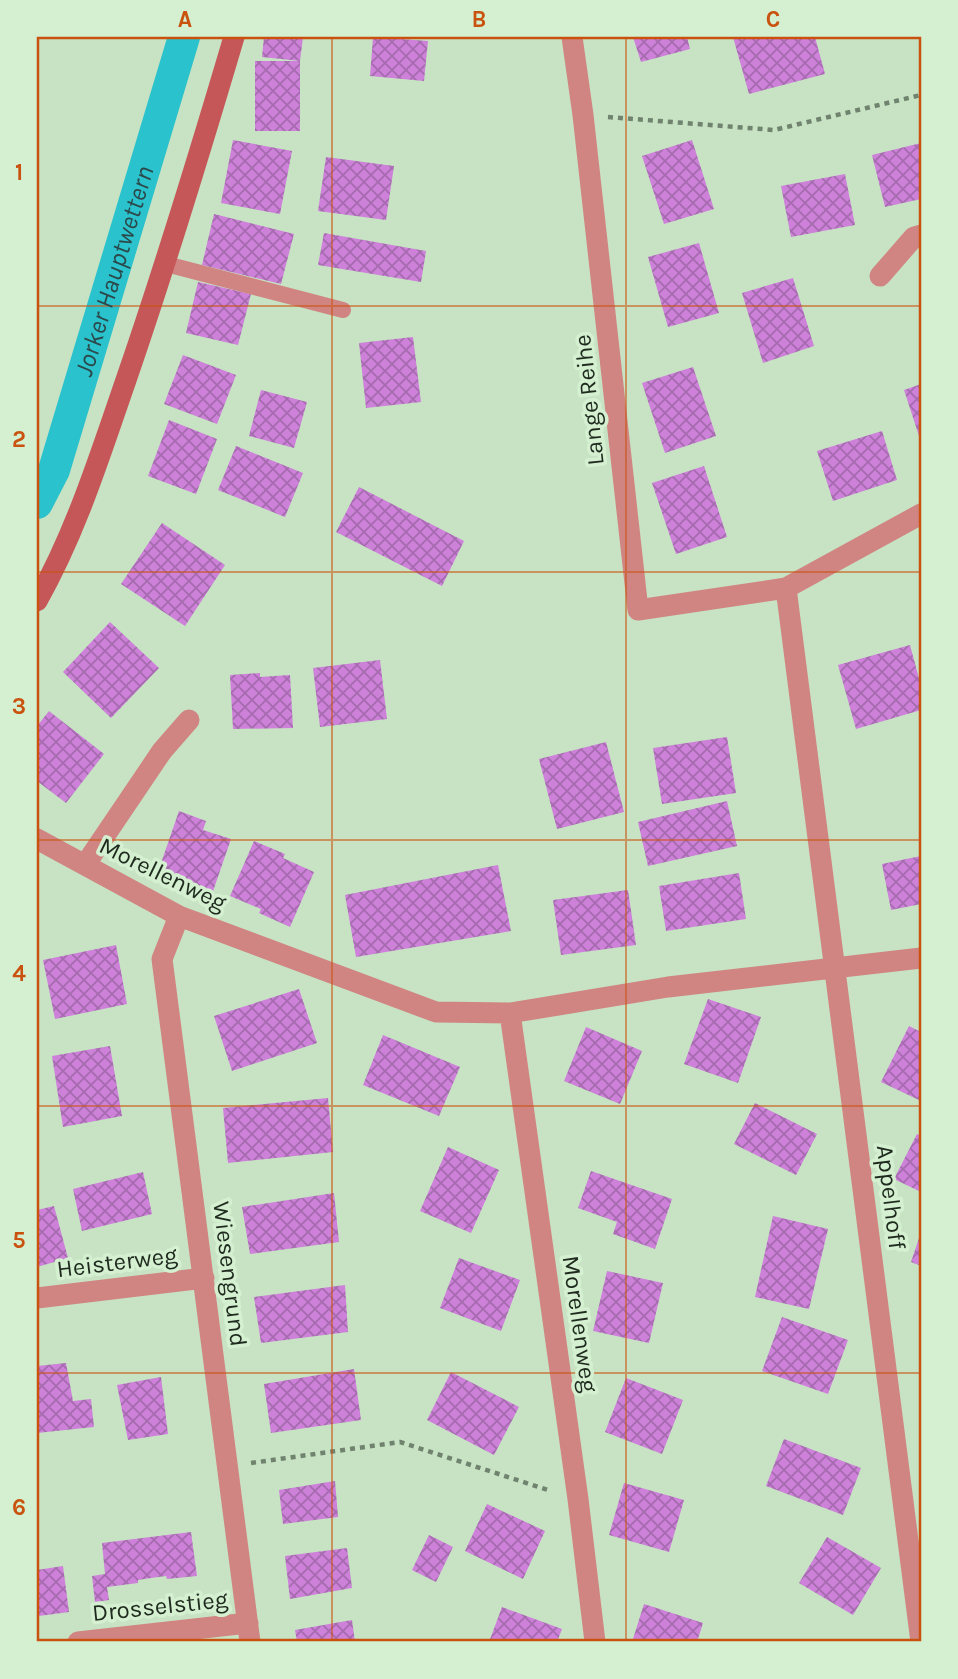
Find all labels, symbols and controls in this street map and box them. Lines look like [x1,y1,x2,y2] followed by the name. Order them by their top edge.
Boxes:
[178,6,192,33] text: A
[472,6,486,33] text: B
[766,6,780,33] text: C
[15,159,23,186] text: 1
[68,162,160,380] water label: Jorker Hauptwettern
[568,333,610,467] street label: Lange Reihe
[12,426,26,453] text: 2
[12,693,26,720] text: 3
[95,831,232,917] street label: Morellenweg
[12,960,26,987] text: 4
[871,1143,911,1252] street label: Appelhoff
[207,1200,253,1348] street label: Wiesengrund
[12,1227,26,1254] text: 5
[55,1241,179,1283] street label: Heisterweg
[557,1254,604,1395] street label: Morellenweg
[12,1494,26,1521] text: 6
[91,1585,230,1627] street label: Drosselstieg

